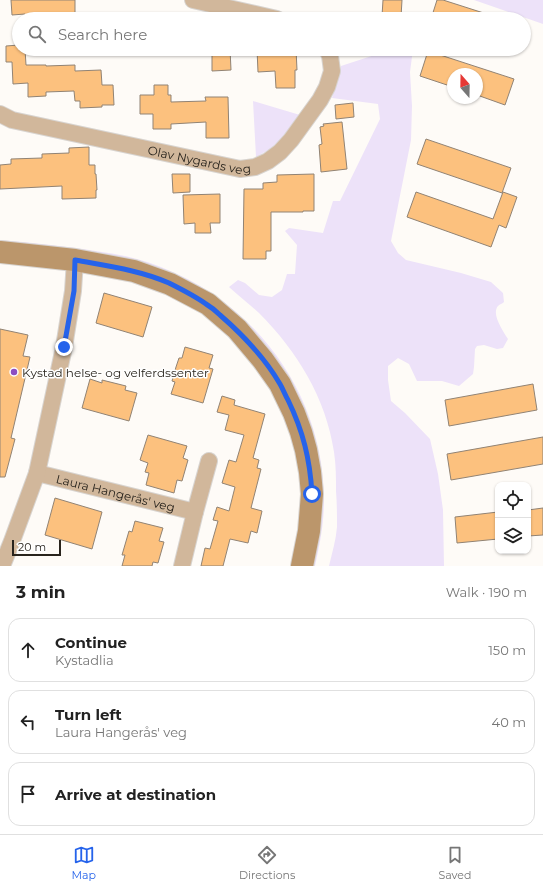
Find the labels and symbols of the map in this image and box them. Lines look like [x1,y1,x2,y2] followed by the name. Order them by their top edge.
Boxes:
[447,68,483,104] north arrow
[146,142,252,177] street label: Olav Nygards veg
[55,338,73,356] route end
[22,365,209,380] place label: Kystad helse- og velferdssenter
[9,367,19,377] marker: Kystad helse- og velferdssenter
[55,471,177,514] street label: Laura Hangerås' veg
[303,485,321,503] route start
[12,538,61,557] scale bar

